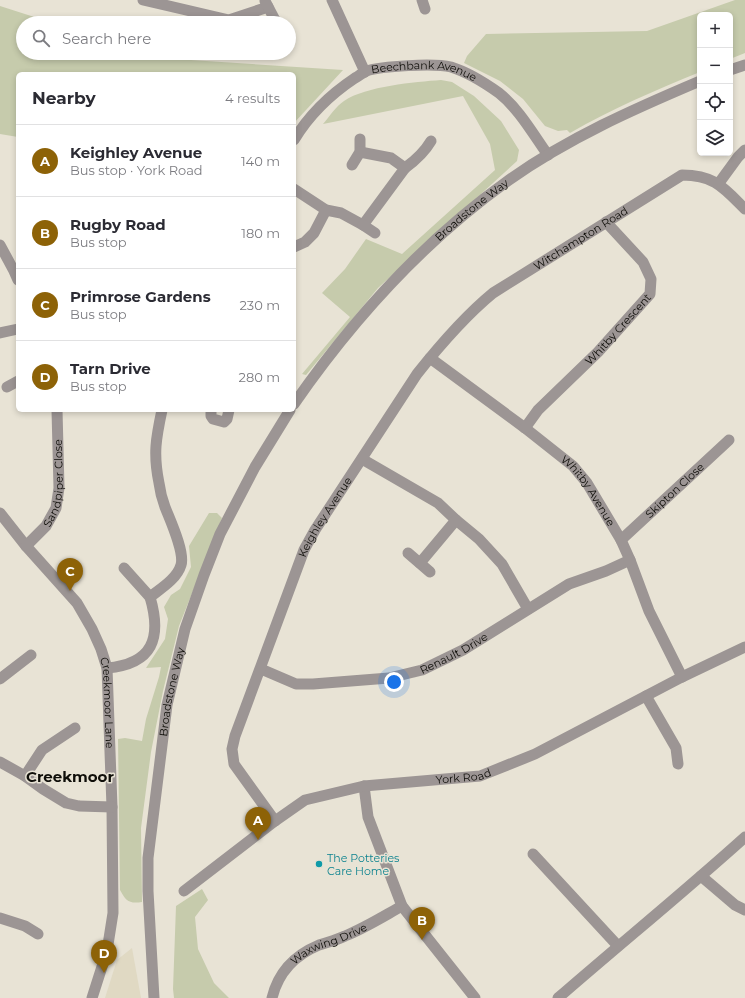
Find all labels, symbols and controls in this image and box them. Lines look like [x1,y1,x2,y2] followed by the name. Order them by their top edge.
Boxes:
[697,12,733,156] map controls
[697,12,733,48] button: +
[16,16,296,60] search box
[30,27,52,49] icon: search
[62,29,151,48] text: Search here
[697,48,733,84] button: −
[370,58,480,85] street label: Beechbank Avenue
[697,84,733,120] button: locate
[32,88,96,108] text: Nearby
[225,90,280,106] text: 4 results
[697,120,733,156] button: layers
[70,143,202,162] text: Keighley Avenue
[40,153,50,169] text: A
[241,153,280,169] text: 140 m
[70,162,203,178] text: Bus stop · York Road
[432,176,511,244] street label: Broadstone Way
[531,204,631,273] street label: Witchampton Road
[70,215,166,234] text: Rugby Road
[40,225,50,241] text: B
[241,225,280,241] text: 180 m
[70,234,127,250] text: Bus stop
[70,287,211,306] text: Primrose Gardens
[582,290,654,368] street label: Whitby Crescent
[40,297,50,313] text: C
[239,297,280,313] text: 230 m
[70,306,127,322] text: Bus stop
[70,359,151,378] text: Tarn Drive
[40,369,50,385] text: D
[239,369,280,385] text: 280 m
[70,378,127,394] text: Bus stop
[40,439,66,530] street label: Sandpiper Close
[558,452,618,529] street label: Whitby Avenue
[642,460,707,521] street label: Skipton Close
[295,474,355,559] street label: Keighley Avenue
[57,558,83,591] pin: C
[417,629,490,677] street label: Renault Drive
[156,646,187,737] street label: Broadstone Way
[97,655,117,749] street label: Creekmoor Lane
[384,672,404,692] your location
[435,765,493,787] street label: York Road
[26,767,114,786] district label: Creekmoor
[245,807,271,840] pin: A
[327,851,400,878] place label: The Potteries Care Home
[314,859,324,869] marker: The Potteries Care Home
[409,907,435,940] pin: B
[287,920,370,968] street label: Waxwing Drive
[91,940,117,973] pin: D

